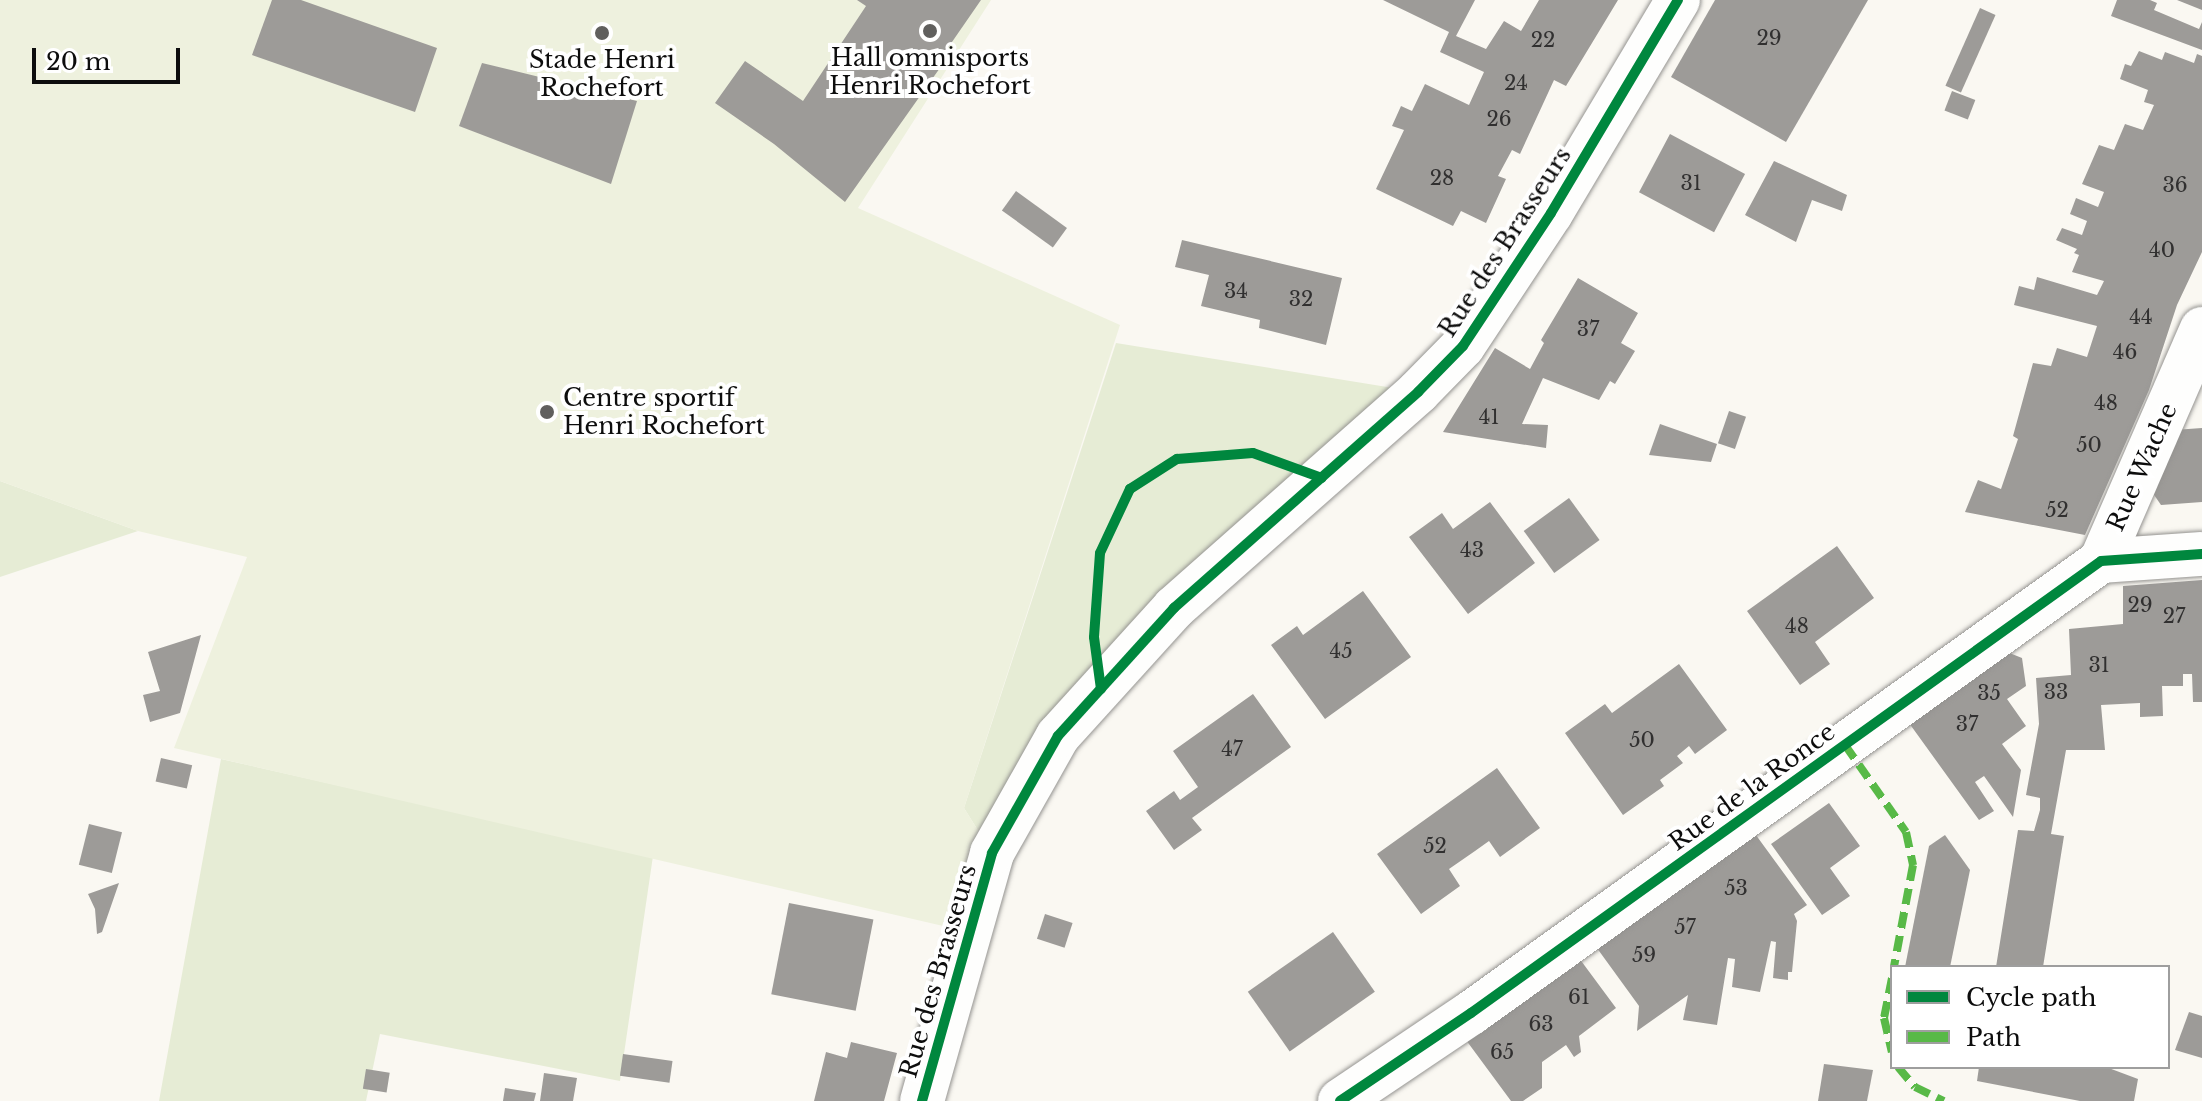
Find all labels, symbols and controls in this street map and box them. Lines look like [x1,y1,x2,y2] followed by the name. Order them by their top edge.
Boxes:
[921,22,939,40] marker: Hall omnisports Henri Rochefort
[593,24,611,42] marker: Stade Henri Rochefort
[1756,26,1782,50] house number: 29
[1531,28,1555,52] house number: 22
[36,32,184,82] scale bar
[829,44,1031,100] place label: Hall omnisports Henri Rochefort
[529,46,675,102] place label: Stade Henri Rochefort
[46,47,111,76] text: 20 m
[1504,71,1528,95] house number: 24
[1486,107,1512,131] house number: 26
[1433,142,1577,342] street label: Rue des Brasseurs
[1430,166,1454,190] house number: 28
[1680,171,1702,195] house number: 31
[2162,173,2188,197] house number: 36
[2149,238,2175,262] house number: 40
[1224,279,1248,303] house number: 34
[1289,287,1313,311] house number: 32
[2129,305,2153,329] house number: 44
[1577,317,1599,341] house number: 37
[2113,340,2137,364] house number: 46
[563,384,765,440] place label: Centre sportif Henri Rochefort
[2094,391,2118,415] house number: 48
[2101,398,2183,536] street label: Rue Wache
[538,403,556,421] marker: Centre sportif Henri Rochefort
[1479,405,1499,429] house number: 41
[2076,433,2102,457] house number: 50
[2045,498,2069,522] house number: 52
[1460,538,1484,562] house number: 43
[2127,593,2153,617] house number: 29
[2163,604,2185,628] house number: 27
[1785,614,1809,638] house number: 48
[1329,639,1353,663] house number: 45
[2088,653,2110,677] house number: 31
[2044,680,2068,704] house number: 33
[1977,681,2001,705] house number: 35
[1956,712,1978,736] house number: 37
[1663,717,1841,857] street label: Rue de la Ronce
[1629,728,1655,752] house number: 50
[1221,737,1243,761] house number: 47
[1423,834,1447,858] house number: 52
[894,861,982,1081] street label: Rue des Brasseurs
[1724,876,1748,900] house number: 53
[1674,915,1696,939] house number: 57
[1632,943,1656,967] house number: 59
[1890,965,2170,1069] legend
[1966,983,2097,1012] text: Cycle path
[1568,985,1590,1009] house number: 61
[1528,1012,1554,1036] house number: 63
[1966,1023,2021,1052] text: Path
[1490,1040,1514,1064] house number: 65

